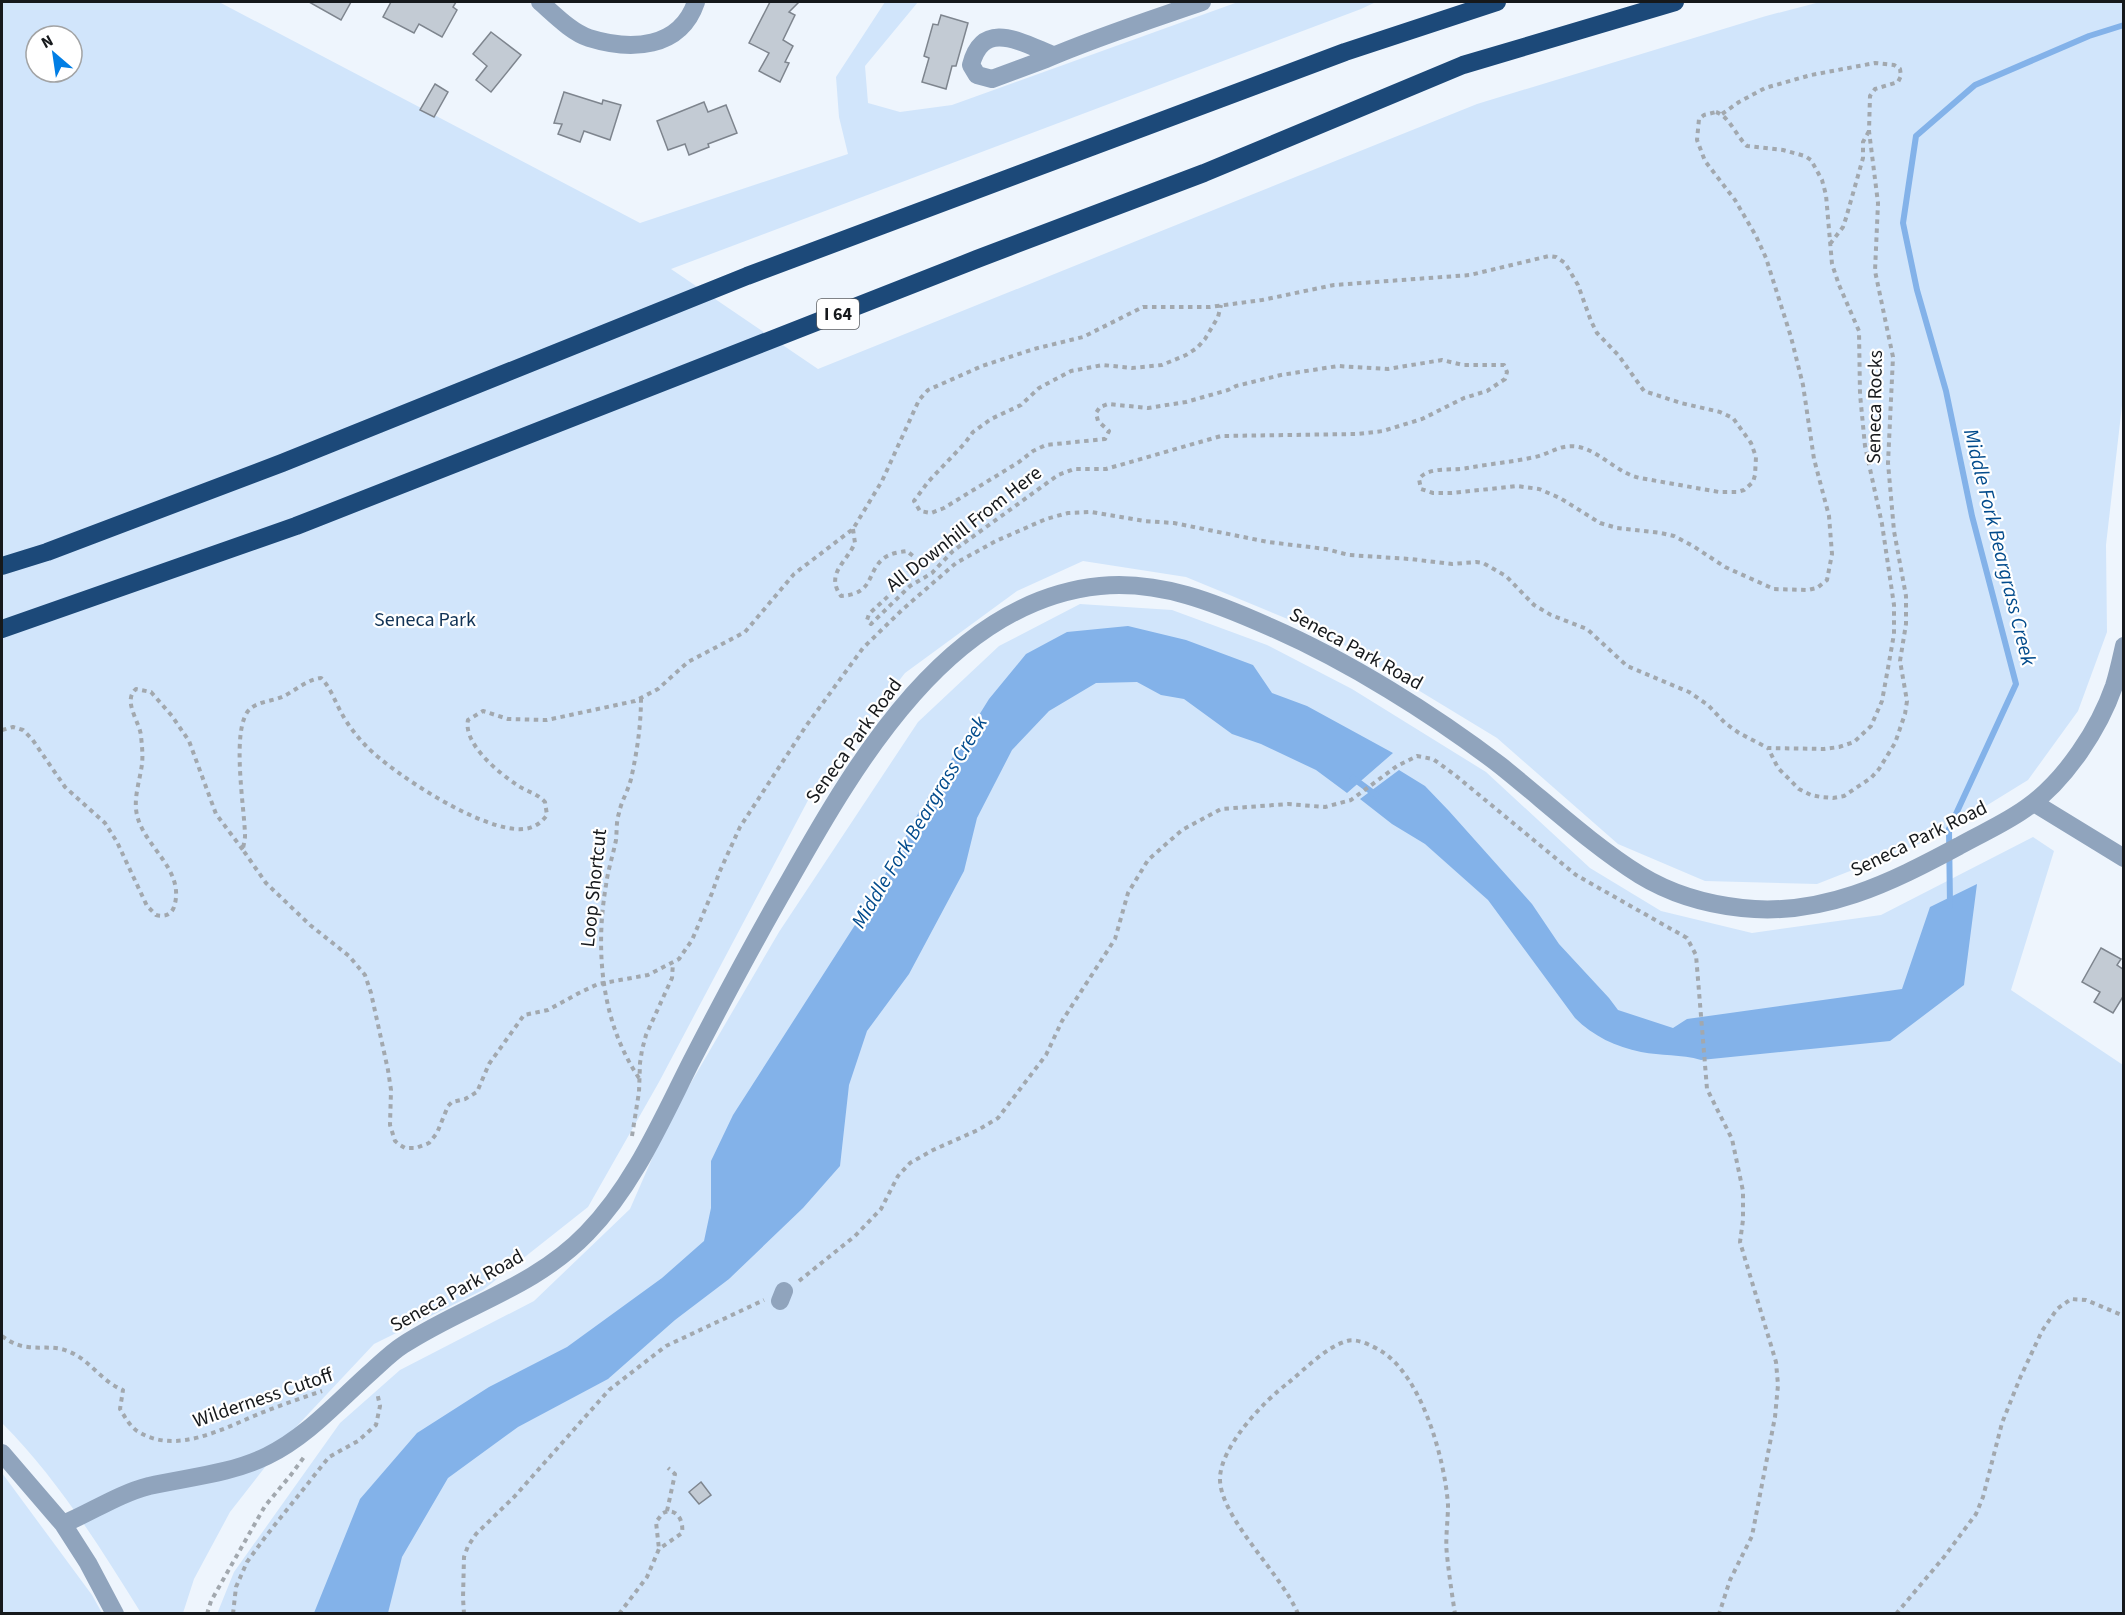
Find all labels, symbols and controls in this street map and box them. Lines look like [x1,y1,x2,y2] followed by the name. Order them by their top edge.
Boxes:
[24,24,84,84] north arrow
[37,30,57,54] text: N
[817,299,859,329] road number: I 64
[1860,350,1890,464] street label: Seneca Rocks
[1956,425,2044,669] water label: Middle Fork Beargrass Creek
[880,459,1048,599] street label: All Downhill From Here
[1284,601,1428,697] street label: Seneca Park Road
[374,606,476,634] park label: Seneca Park
[799,673,909,809] street label: Seneca Park Road
[844,709,995,934] water label: Middle Fork Beargrass Creek
[1846,794,1992,884] street label: Seneca Park Road
[574,827,614,949] street label: Loop Shortcut
[385,1243,529,1339] street label: Seneca Park Road
[189,1360,338,1435] street label: Wilderness Cutoff

